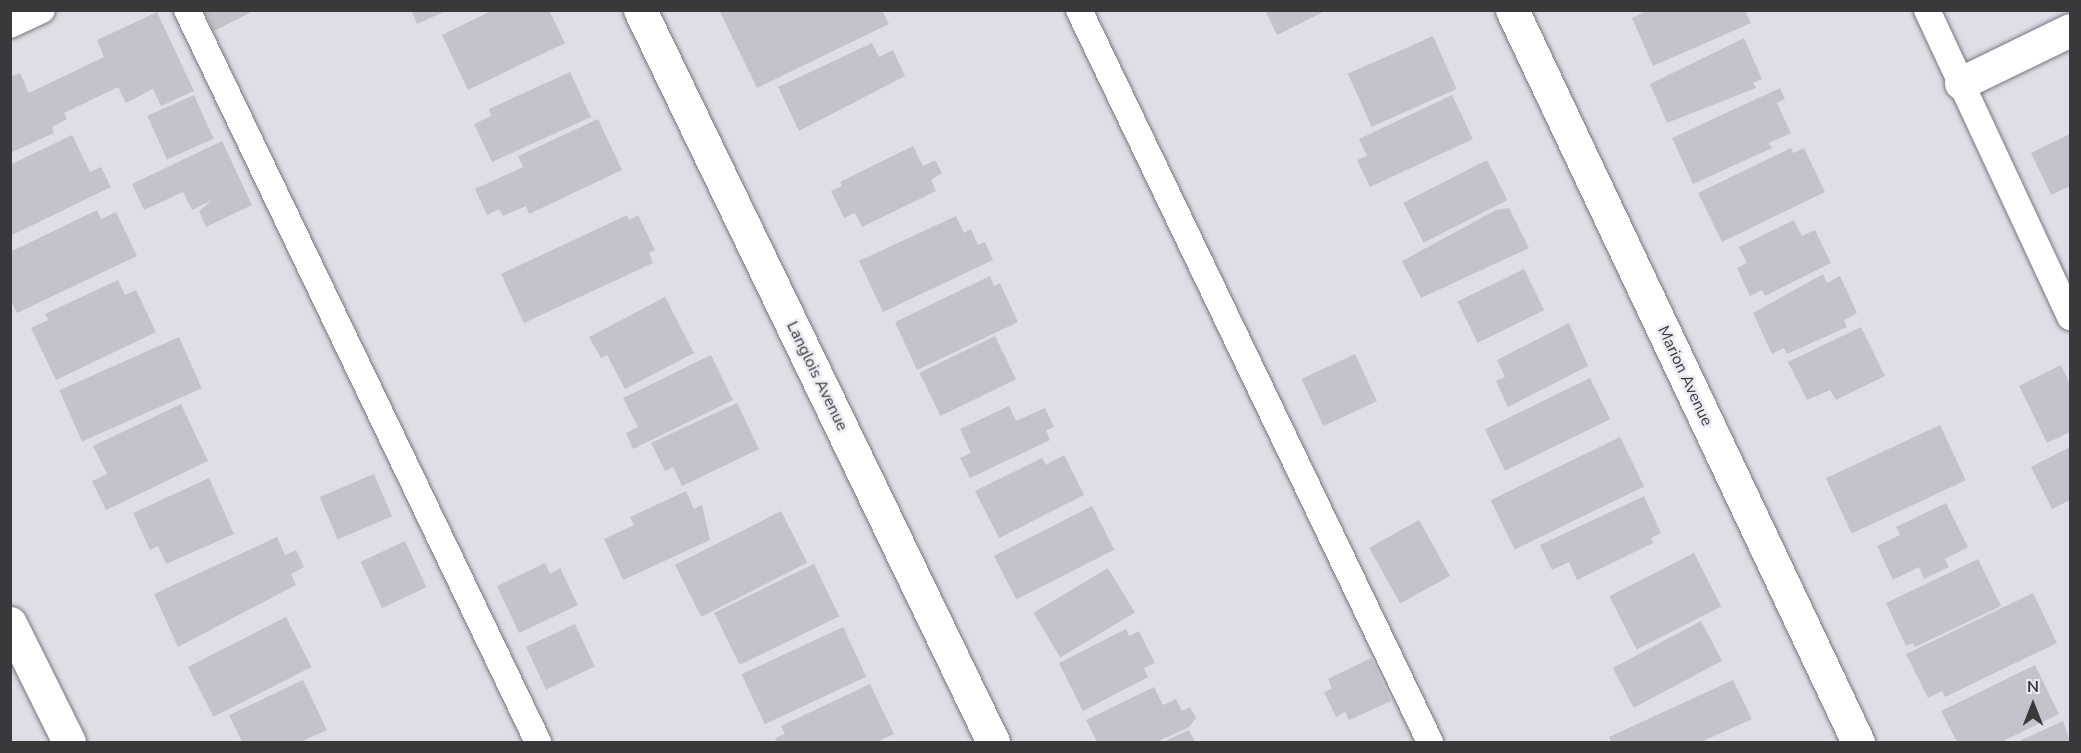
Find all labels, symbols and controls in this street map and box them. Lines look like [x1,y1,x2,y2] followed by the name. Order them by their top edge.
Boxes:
[782,318,852,434] street label: Langlois Avenue
[1653,323,1717,429] street label: Marion Avenue
[2003,675,2063,735] north arrow
[2027,676,2039,698] text: N

